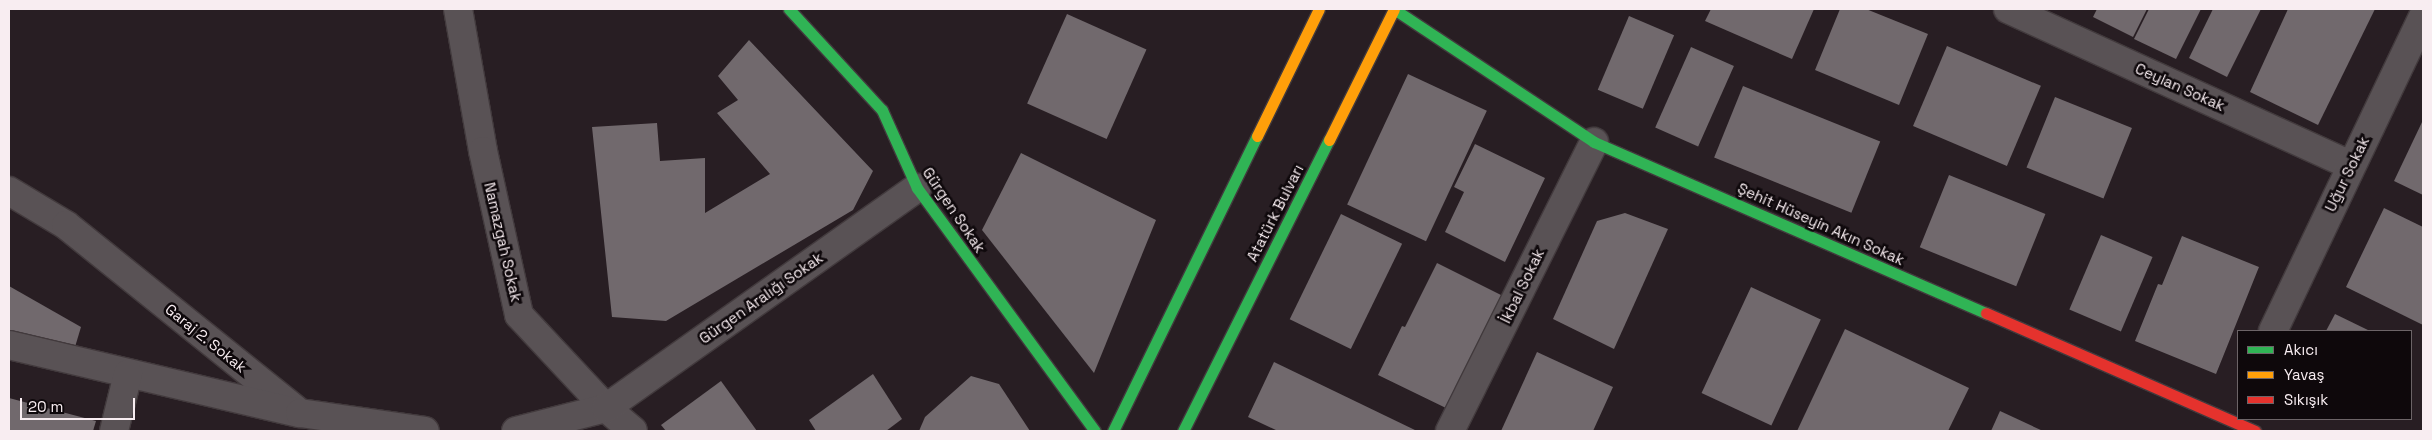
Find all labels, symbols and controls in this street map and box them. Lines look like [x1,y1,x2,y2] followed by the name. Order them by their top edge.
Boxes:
[2132,59,2228,115] street label: Ceylan Sokak
[2321,133,2373,215] street label: Uğur Sokak
[1243,162,1307,264] street label: Atatürk Bulvarı
[919,164,989,256] street label: Gürgen Sokak
[1735,179,1907,269] street label: Şehit Hüseyin Akın Sokak
[481,181,525,303] street label: Namazgah Sokak
[1496,246,1548,326] street label: İkbal Sokak
[696,248,826,348] street label: Gürgen Aralığı Sokak
[162,300,250,376] street label: Garaj 2. Sokak
[2237,330,2412,420] legend
[2284,340,2318,359] text: Akıcı
[2284,365,2324,384] text: Yavaş
[22,388,138,420] scale bar
[2284,390,2328,409] text: Sıkışık
[28,397,63,416] text: 20 m

